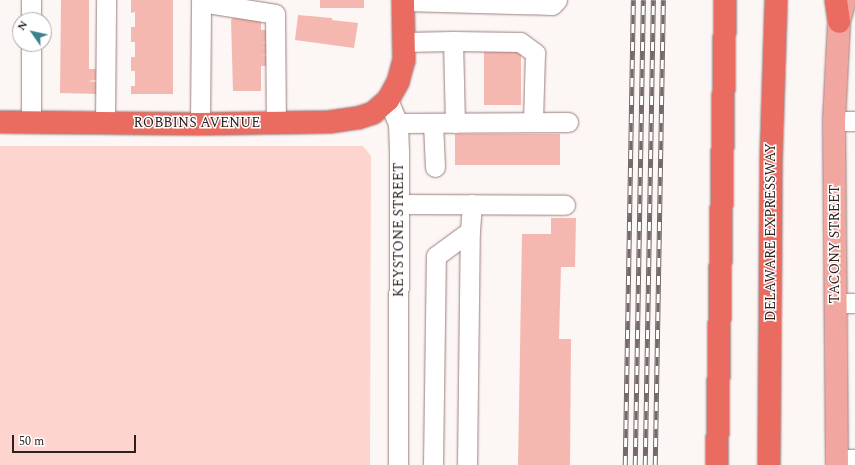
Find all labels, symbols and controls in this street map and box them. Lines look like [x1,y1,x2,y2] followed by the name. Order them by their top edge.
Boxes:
[12,12,52,52] north arrow
[13,17,32,34] text: N
[134,115,260,131] street label: ROBBINS AVENUE
[763,143,779,321] street label: DELAWARE EXPRESSWAY
[391,163,407,297] street label: KEYSTONE STREET
[827,184,843,304] street label: TACONY STREET
[14,427,138,453] scale bar
[19,432,44,451] text: 50 m

